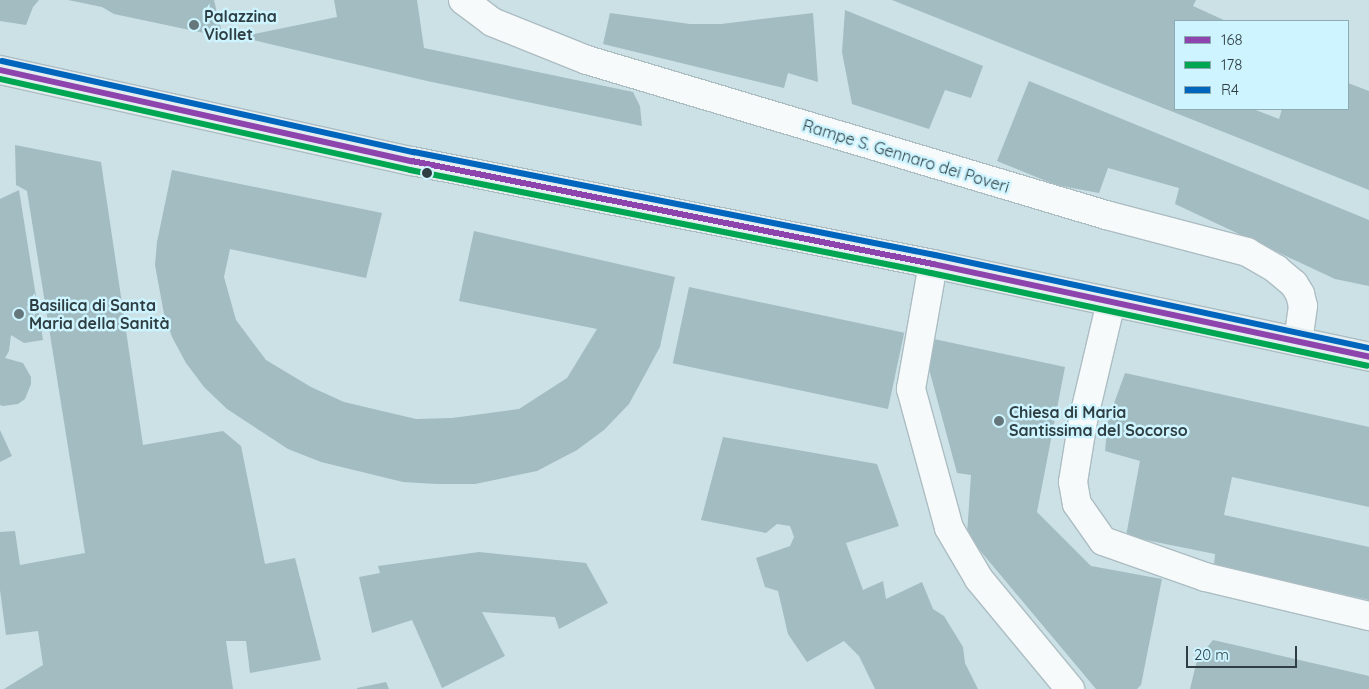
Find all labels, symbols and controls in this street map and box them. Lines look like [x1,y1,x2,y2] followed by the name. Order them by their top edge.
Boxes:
[204,6,277,44] place label: Palazzina Viollet
[188,19,200,31] marker: Palazzina Viollet
[1174,20,1349,110] legend
[1221,30,1243,49] text: 168
[1221,55,1242,74] text: 178
[1221,80,1239,99] text: R4
[800,115,1012,197] street label: Rampe S. Gennaro dei Poveri
[422,168,432,178] unlabelled marker
[29,295,170,333] place label: Basilica di Santa Maria della Sanità
[13,308,25,320] marker: Basilica di Santa Maria della Sanità
[1009,402,1188,440] place label: Chiesa di Maria Santissima del Socorso
[993,415,1005,427] marker: Chiesa di Maria Santissima del Socorso
[1189,636,1300,668] scale bar
[1194,645,1229,664] text: 20 m

